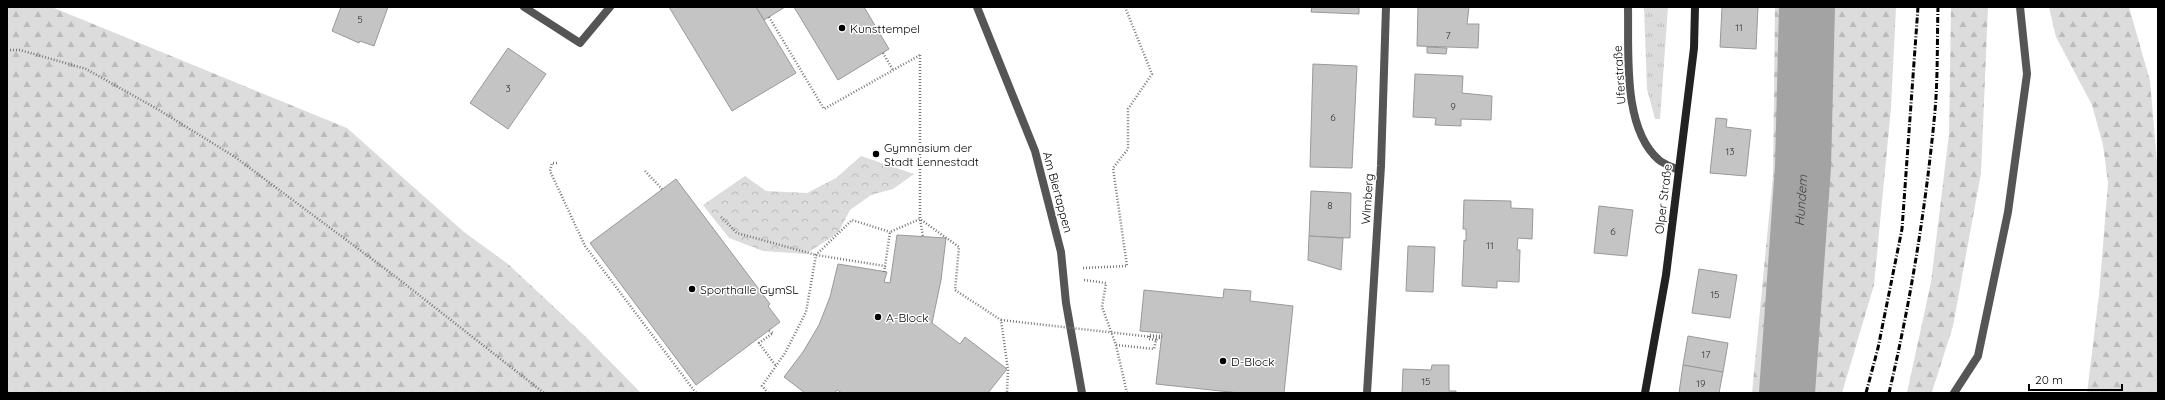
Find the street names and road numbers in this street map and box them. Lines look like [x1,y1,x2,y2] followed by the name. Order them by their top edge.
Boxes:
[1609,45,1629,105] street label: Uferstraße
[1040,150,1076,234] street label: Am Biertappen
[1651,163,1675,235] street label: Olper Straße
[1358,173,1376,225] street label: Wimberg

